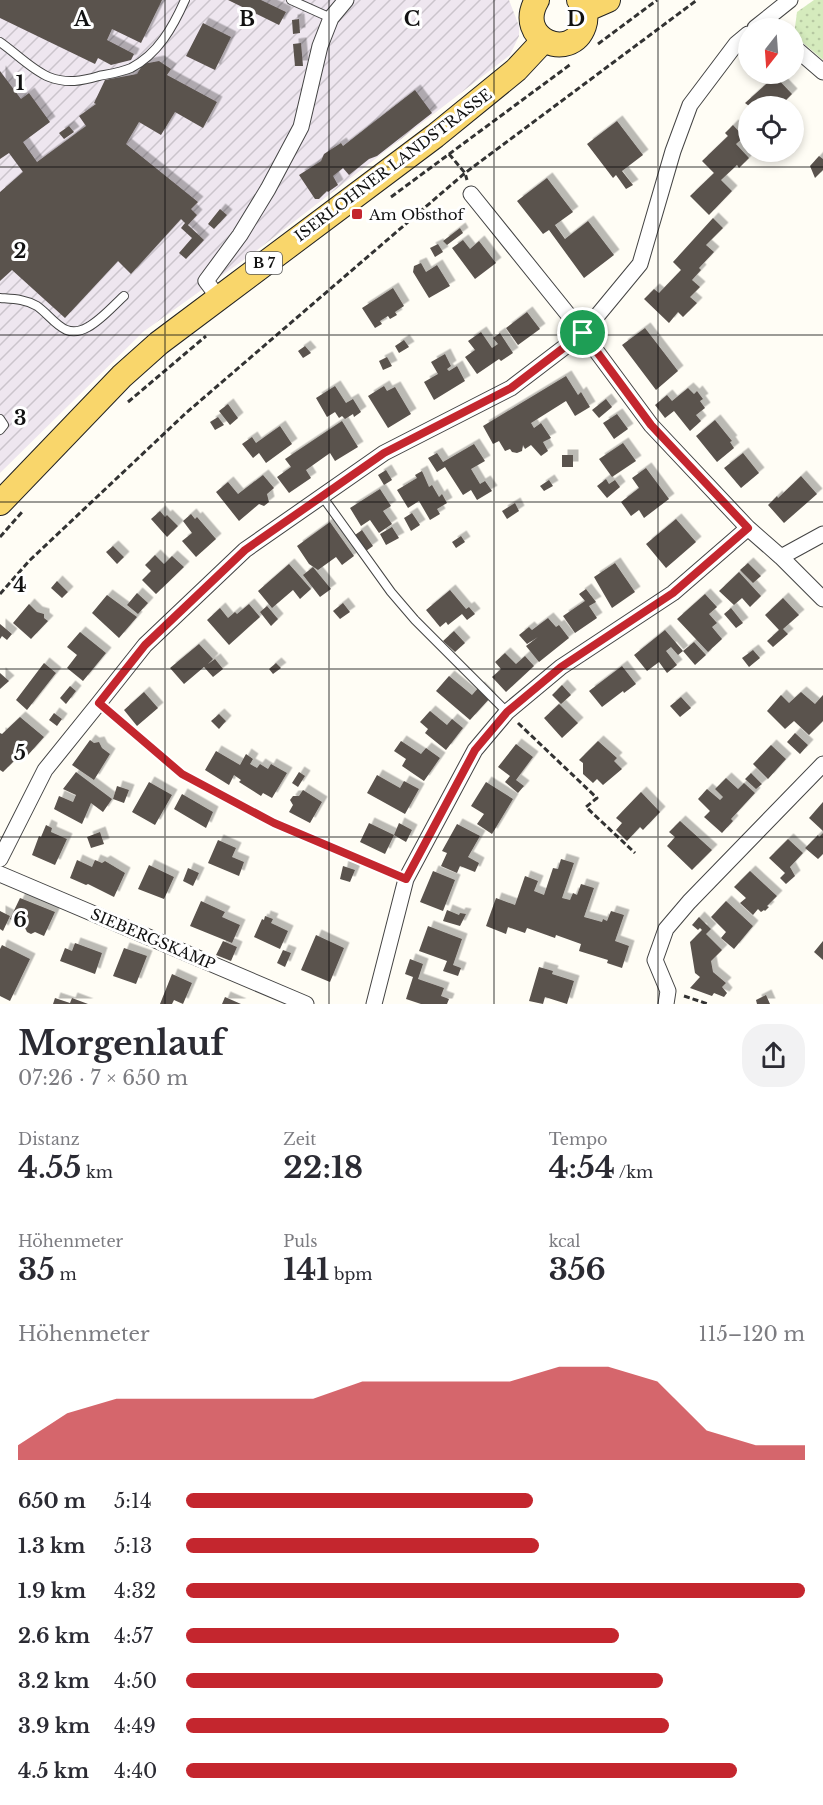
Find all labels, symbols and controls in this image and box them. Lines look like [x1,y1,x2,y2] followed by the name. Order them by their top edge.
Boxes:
[73,7,91,31] text: A
[239,7,255,31] text: B
[404,7,420,31] text: C
[567,7,585,31] text: D
[738,18,804,84] north arrow
[738,18,804,162] map controls
[16,71,25,95] text: 1
[291,85,495,245] street label: ISERLOHNER LANDSTRASSE
[738,96,804,162] button: locate
[368,205,466,224] place label: Am Obsthof
[350,207,364,221] marker: Am Obsthof
[13,239,27,263] text: 2
[246,252,282,274] road number: B 7
[557,307,608,358] pin
[566,316,599,349] icon: arrive
[14,406,26,430] text: 3
[13,573,27,597] text: 4
[14,741,26,765] text: 5
[88,904,218,974] street label: SIEBERGSKAMP
[13,908,27,932] text: 6
[18,1023,225,1064] text: Morgenlauf
[742,1024,805,1087] button: share
[18,1066,188,1090] text: 07:26 · 7 × 650 m
[18,1129,80,1149] text: Distanz
[283,1129,316,1149] text: Zeit
[549,1129,607,1149] text: Tempo
[18,1149,81,1186] text: 4.55
[283,1149,363,1186] text: 22:18
[549,1149,615,1186] text: 4:54
[81,1162,113,1182] text: km
[615,1162,653,1182] text: /km
[18,1231,123,1251] text: Höhenmeter
[283,1231,318,1251] text: Puls
[549,1231,581,1251] text: kcal
[18,1251,55,1288] text: 35
[283,1251,329,1288] text: 141
[549,1251,606,1288] text: 356
[55,1264,77,1284] text: m
[329,1264,373,1284] text: bpm
[18,1322,150,1346] text: Höhenmeter
[699,1322,805,1346] text: 115–120 m
[18,1489,86,1513] text: 650 m
[114,1489,152,1513] text: 5:14
[18,1534,85,1558] text: 1.3 km
[114,1534,152,1558] text: 5:13
[18,1579,86,1603] text: 1.9 km
[114,1579,156,1603] text: 4:32
[18,1624,90,1648] text: 2.6 km
[114,1624,153,1648] text: 4:57
[18,1669,90,1693] text: 3.2 km
[114,1669,157,1693] text: 4:50
[18,1714,90,1738] text: 3.9 km
[114,1714,156,1738] text: 4:49
[18,1759,89,1783] text: 4.5 km
[114,1759,157,1783] text: 4:40

